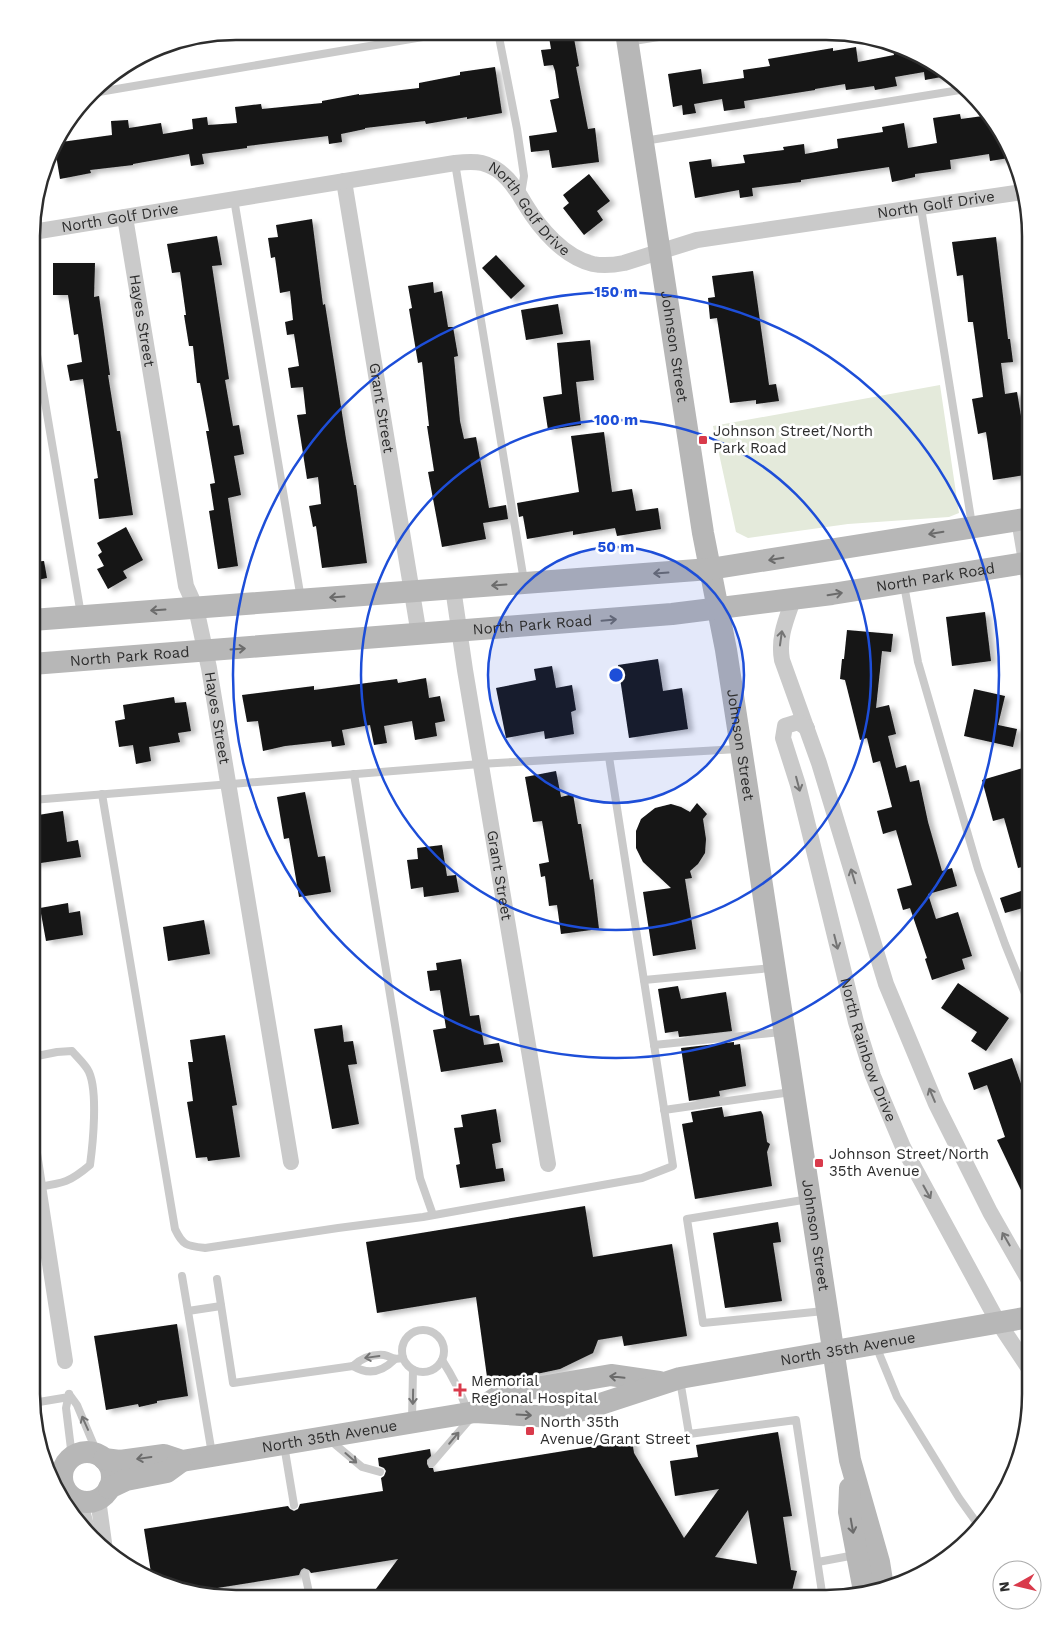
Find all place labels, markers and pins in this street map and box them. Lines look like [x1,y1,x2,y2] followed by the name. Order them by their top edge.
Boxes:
[713,422,873,457] place label: Johnson Street/North Park Road
[697,434,709,446] marker: Johnson Street/North Park Road
[607,666,625,684] centre of rings
[829,1145,989,1180] place label: Johnson Street/North 35th Avenue
[813,1157,825,1169] marker: Johnson Street/North 35th Avenue
[471,1372,598,1407] place label: Memorial Regional Hospital
[453,1383,467,1397] marker: Memorial Regional Hospital
[540,1413,691,1448] place label: North 35th Avenue/Grant Street
[524,1425,536,1437] marker: North 35th Avenue/Grant Street

